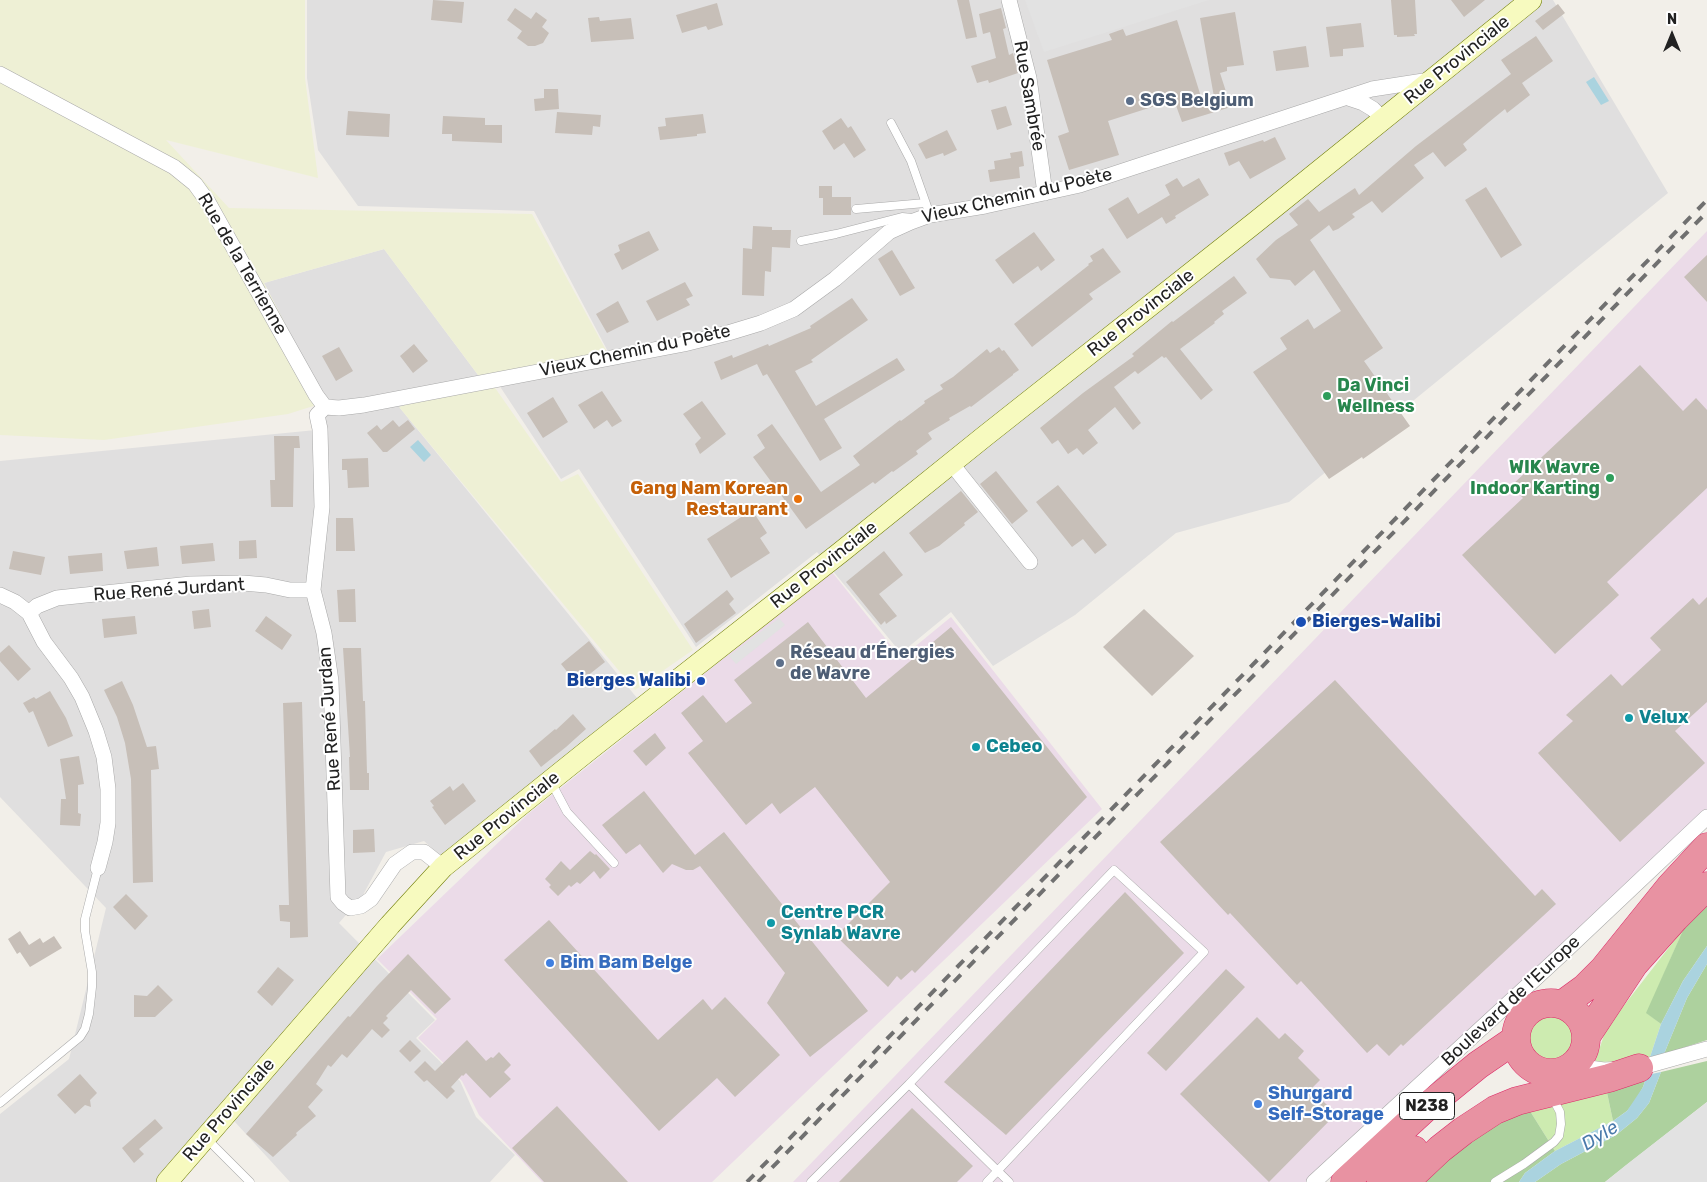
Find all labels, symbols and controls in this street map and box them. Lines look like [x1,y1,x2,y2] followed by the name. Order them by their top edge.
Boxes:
[1647,10,1697,60] north arrow
[1400,11,1514,109] street label: Rue Provinciale
[1667,11,1677,28] text: N
[1009,39,1049,153] street label: Rue Sambrée
[1140,90,1254,112] place label: SGS Belgium
[1124,95,1136,107] marker: SGS Belgium
[920,164,1114,228] street label: Vieux Chemin du Poète
[193,189,291,339] street label: Rue de la Terrienne
[1083,265,1199,361] street label: Rue Provinciale
[538,320,732,382] street label: Vieux Chemin du Poète
[1337,375,1415,418] place label: Da Vinci Wellness
[1321,390,1333,402] marker: Da Vinci Wellness
[1470,457,1600,499] place label: WIK Wavre Indoor Karting
[1604,472,1616,484] marker: WIK Wavre Indoor Karting
[630,478,788,520] place label: Gang Nam Korean Restaurant
[792,493,804,505] marker: Gang Nam Korean Restaurant
[766,517,882,613] street label: Rue Provinciale
[93,574,245,606] street label: Rue René Jurdant
[1312,611,1441,633] place label: Bierges-Walibi
[1294,615,1308,629] marker: Bierges-Walibi
[790,642,955,684] place label: Réseau d’Énergies de Wavre
[314,646,346,792] street label: Rue René Jurdan
[774,657,786,669] marker: Réseau d’Énergies de Wavre
[566,670,691,692] place label: Bierges Walibi
[695,675,707,687] marker: Bierges Walibi
[1639,707,1688,729] place label: Velux
[1623,712,1635,724] marker: Velux
[986,736,1042,758] place label: Cebeo
[970,741,982,753] marker: Cebeo
[450,767,564,865] street label: Rue Provinciale
[781,902,901,944] place label: Centre PCR Synlab Wavre
[765,917,777,929] marker: Centre PCR Synlab Wavre
[1437,931,1585,1071] street label: Boulevard de l'Europe
[560,952,692,974] place label: Bim Bam Belge
[544,957,556,969] marker: Bim Bam Belge
[178,1054,280,1166] street label: Rue Provinciale
[1268,1083,1384,1126] place label: Shurgard Self-Storage
[1400,1092,1454,1120] road number: N238
[1252,1098,1264,1110] marker: Shurgard Self-Storage
[1577,1116,1623,1156] water label: Dyle

